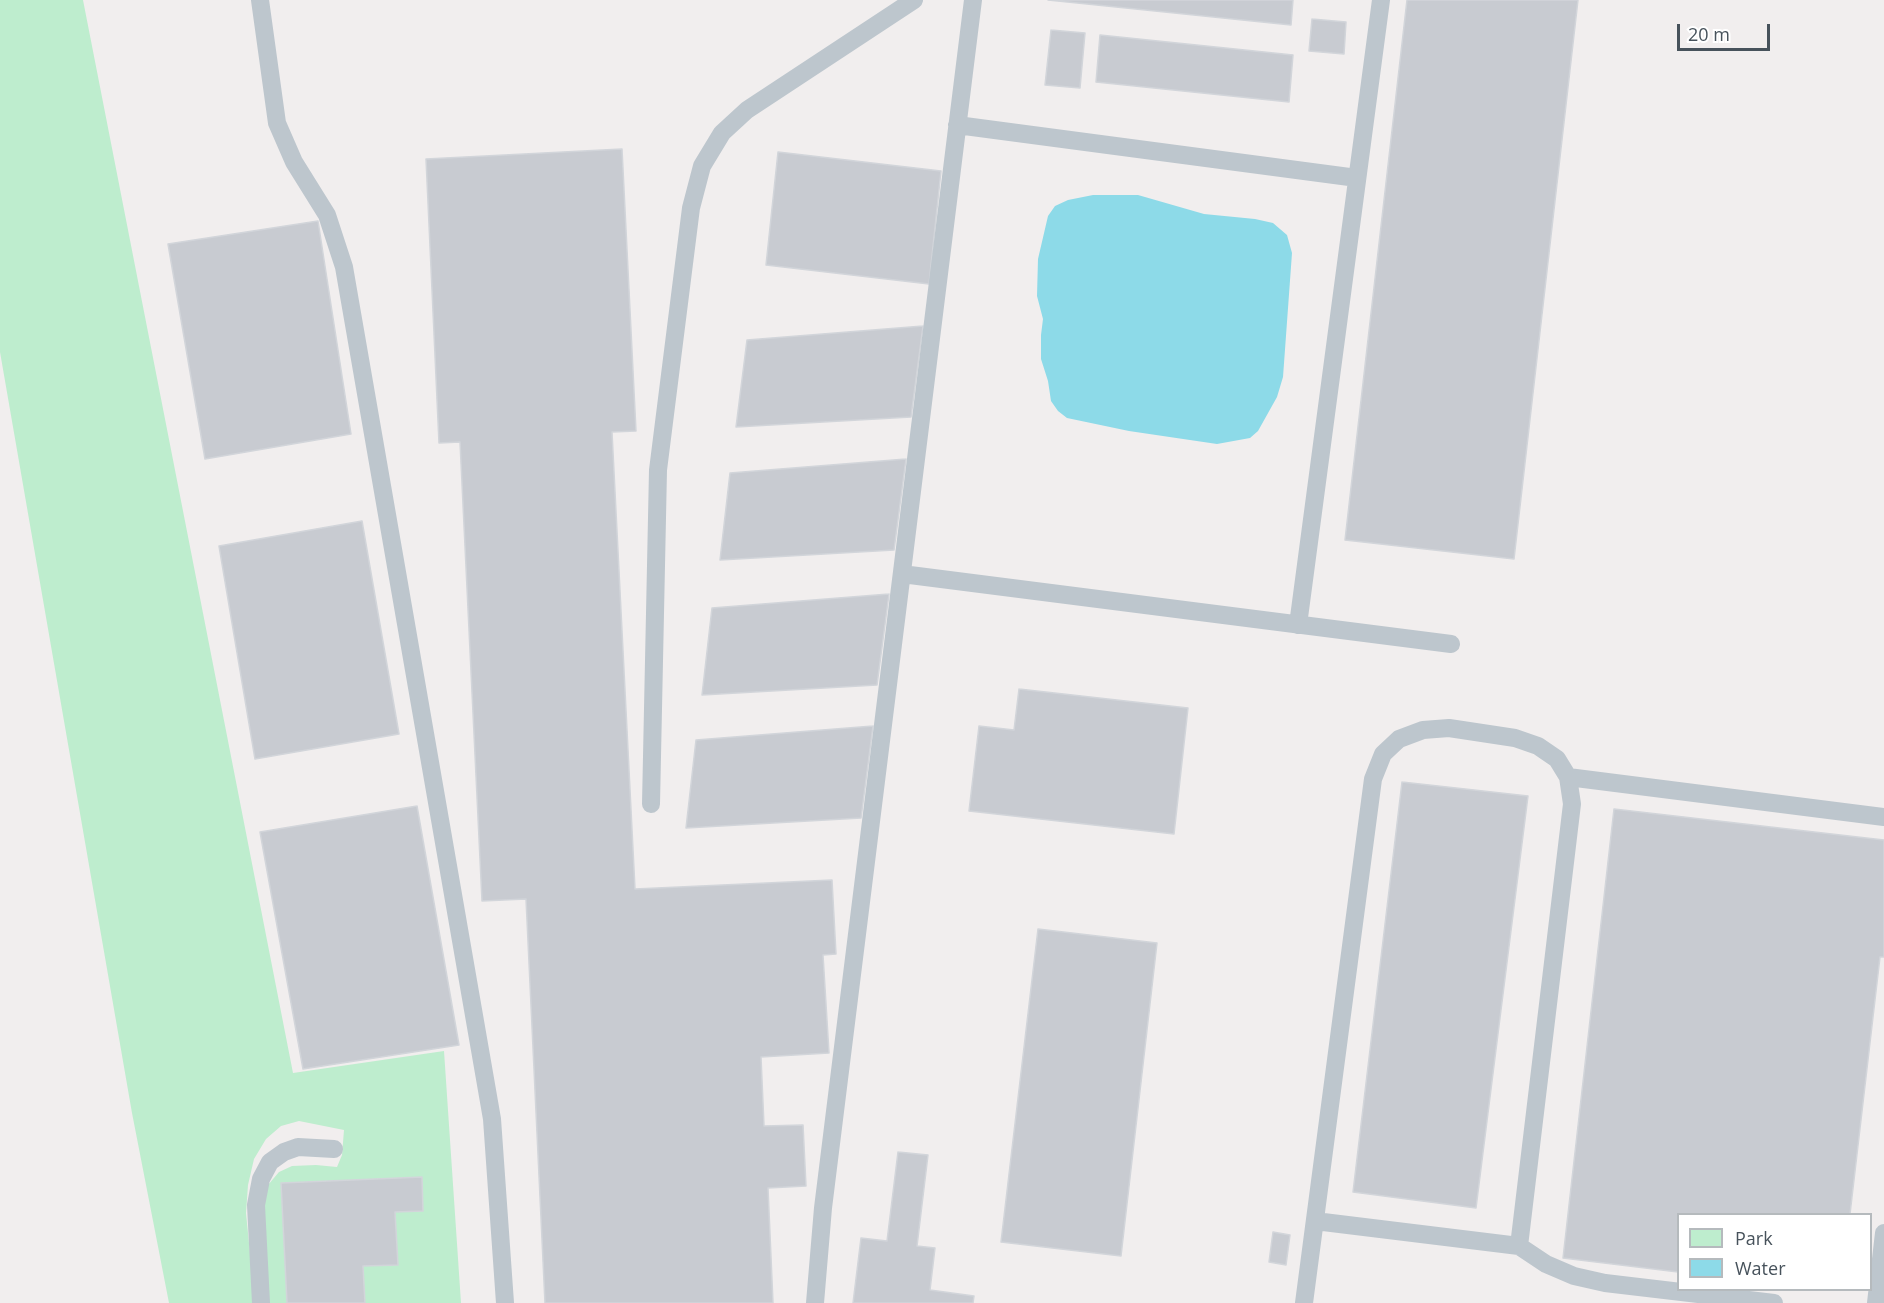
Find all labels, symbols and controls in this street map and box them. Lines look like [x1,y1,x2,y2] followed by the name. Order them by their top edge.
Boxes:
[1680,12,1773,50] scale bar
[1688,22,1730,46] text: 20 m
[1677,1213,1872,1291] legend
[1735,1226,1773,1250] text: Park
[1735,1256,1786,1280] text: Water

